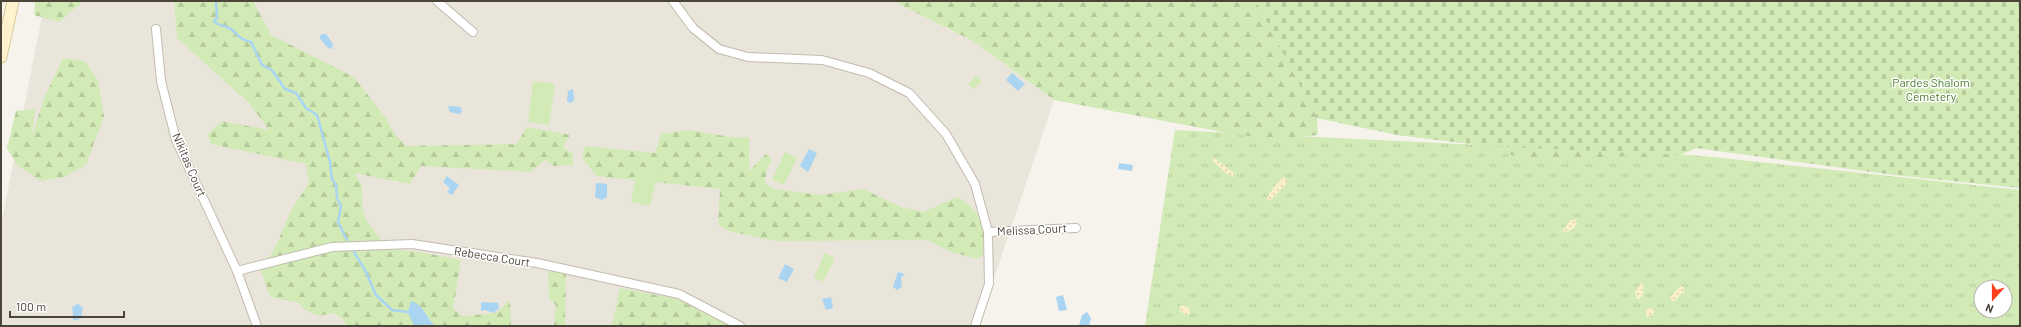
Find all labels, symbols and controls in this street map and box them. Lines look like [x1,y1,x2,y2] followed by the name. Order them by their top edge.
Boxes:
[1892,75,1970,103] park label: Pardes Shalom Cemetery
[170,131,210,199] street label: Nikitas Court
[997,220,1067,238] street label: Melissa Court
[453,243,531,269] street label: Rebecca Court
[1973,279,2013,319] north arrow
[10,293,124,319] scale bar
[16,299,46,313] text: 100 m
[1983,301,1995,316] text: N

